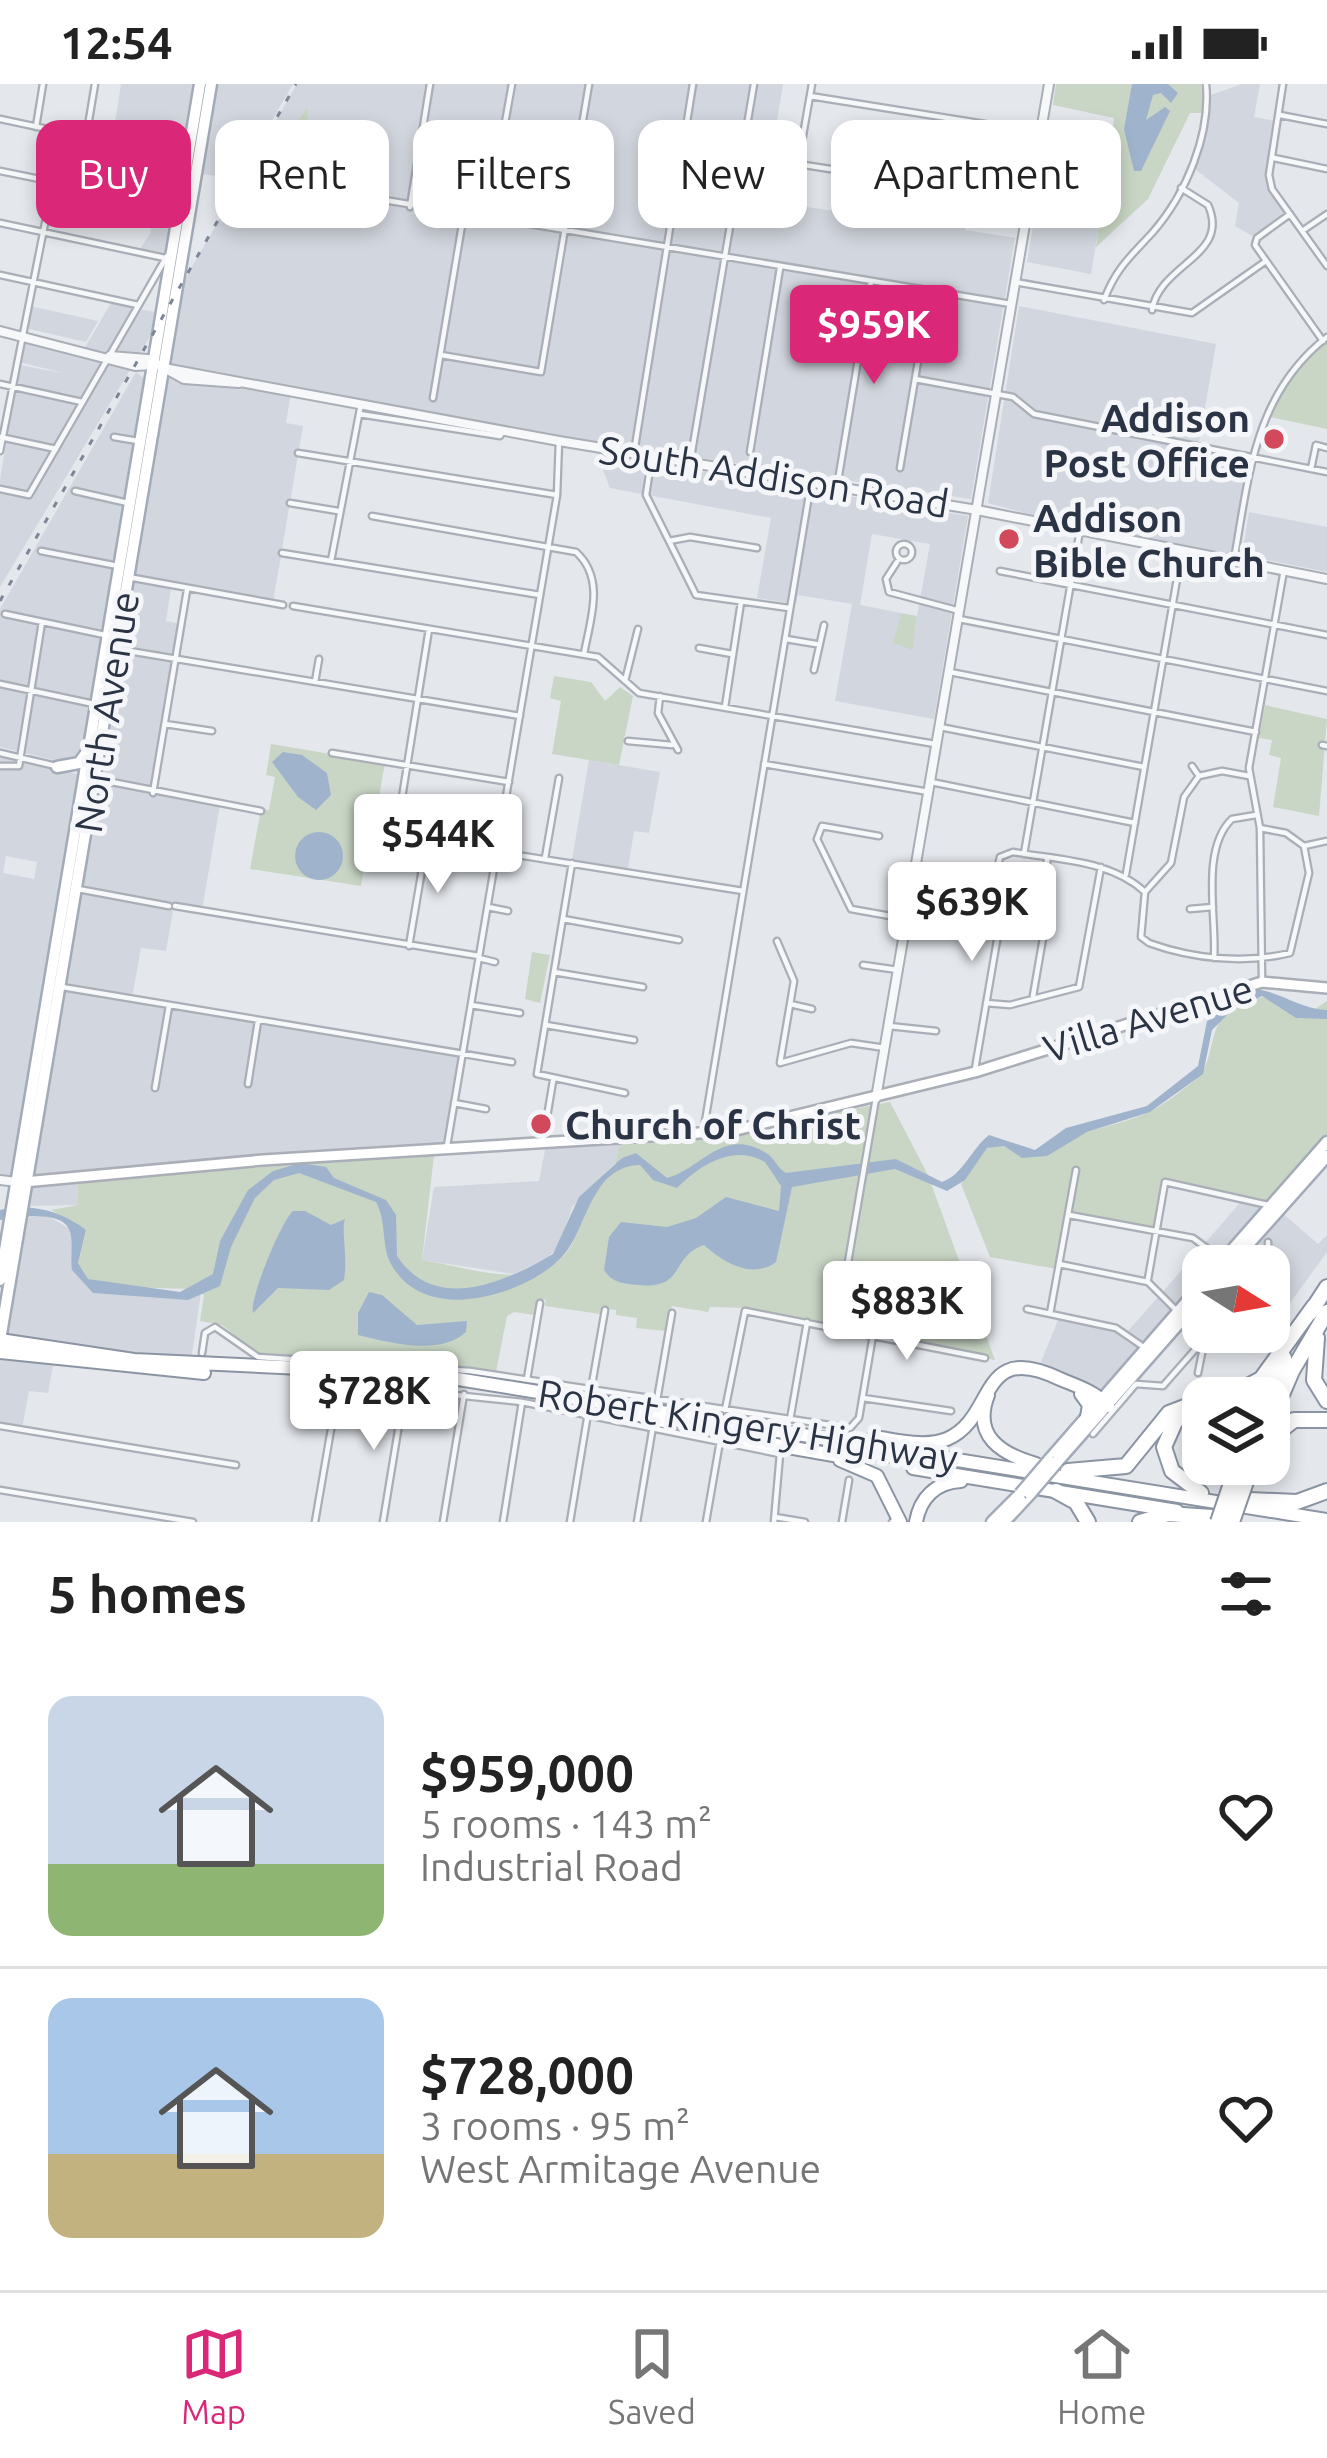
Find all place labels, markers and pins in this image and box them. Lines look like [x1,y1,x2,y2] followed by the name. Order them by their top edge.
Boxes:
[790,285,958,387] pin: $959K
[1044,396,1250,484] place label: Addison Post Office
[1261,426,1287,452] marker: Addison Post Office
[1033,496,1265,584] place label: Addison Bible Church
[996,526,1022,552] marker: Addison Bible Church
[354,794,522,896] pin: $544K
[888,862,1056,964] pin: $639K
[565,1103,861,1146] place label: Church of Christ
[528,1111,554,1137] marker: Church of Christ
[823,1261,991,1363] pin: $883K
[290,1351,458,1453] pin: $728K

